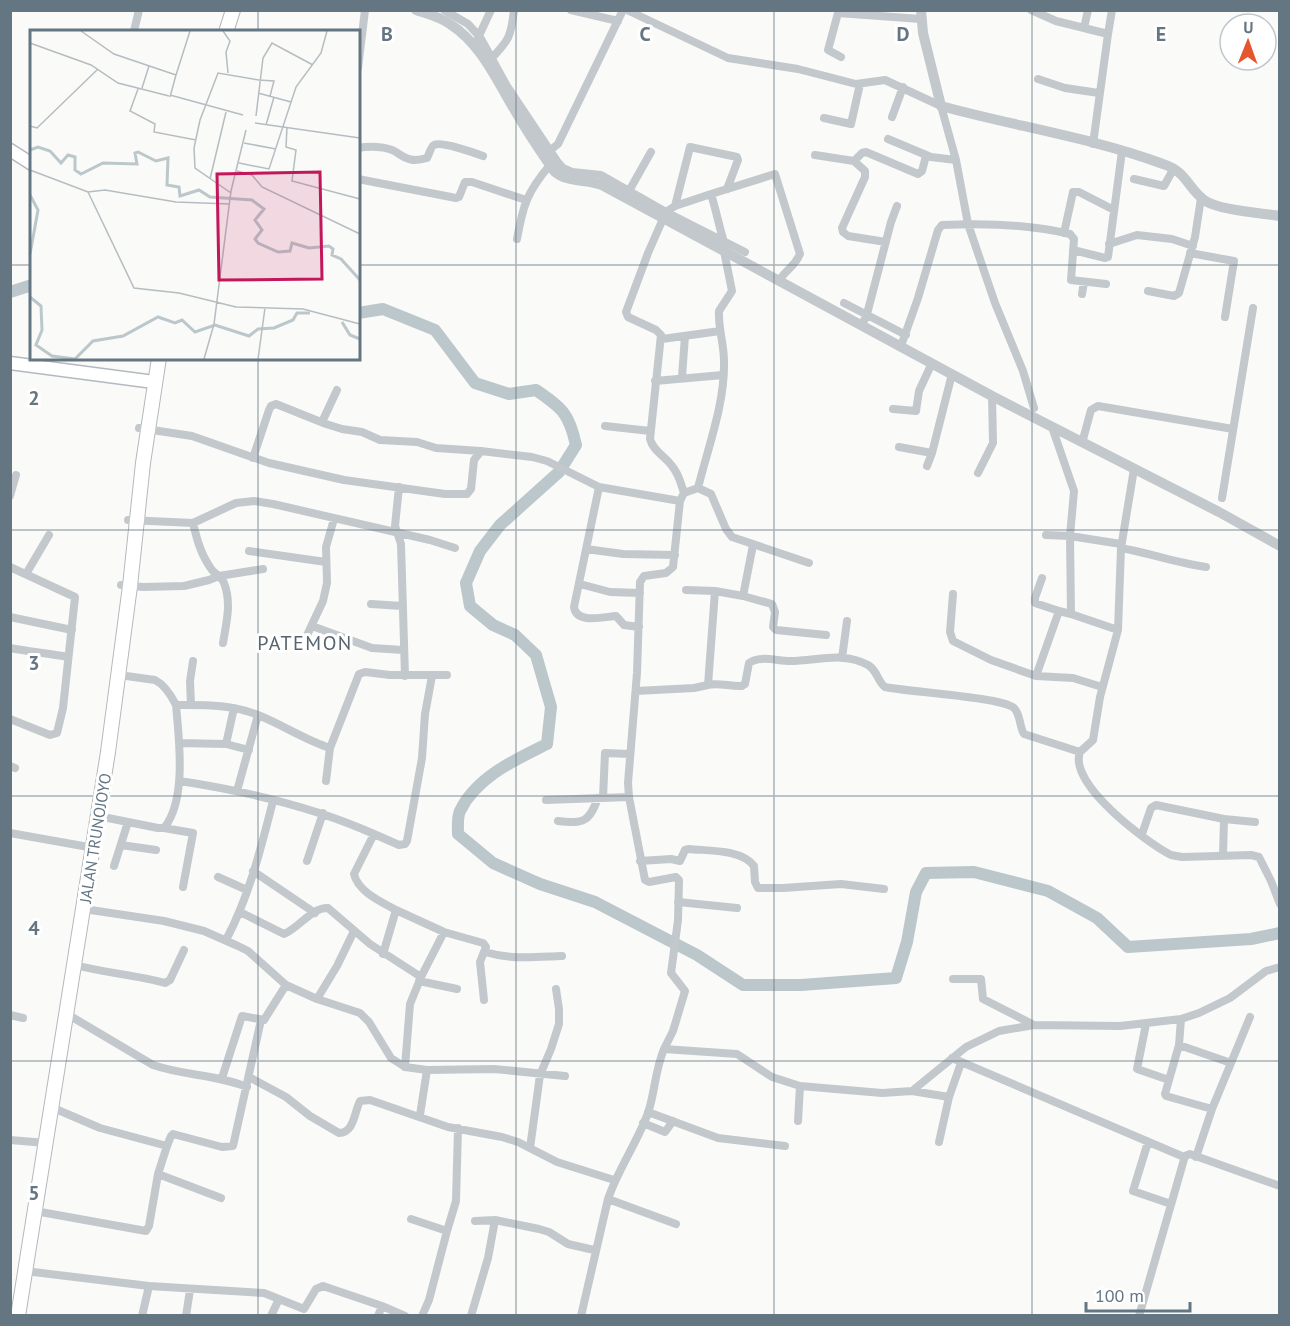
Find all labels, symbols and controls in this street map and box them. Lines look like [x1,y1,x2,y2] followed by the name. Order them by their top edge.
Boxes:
[1218,12,1278,72] north arrow
[1243,17,1253,37] text: U
[381,21,393,47] text: B
[639,21,651,47] text: C
[897,21,910,47] text: D
[1156,21,1166,47] text: E
[30,30,360,360] inset map
[28,385,40,411] text: 2
[257,630,353,656] district label: PATEMON
[28,650,40,676] text: 3
[75,772,115,905] street label: JALAN TRUNOJOYO
[28,915,40,941] text: 4
[28,1180,40,1206] text: 5
[1086,1275,1190,1313] scale bar
[1095,1284,1144,1307] text: 100 m

